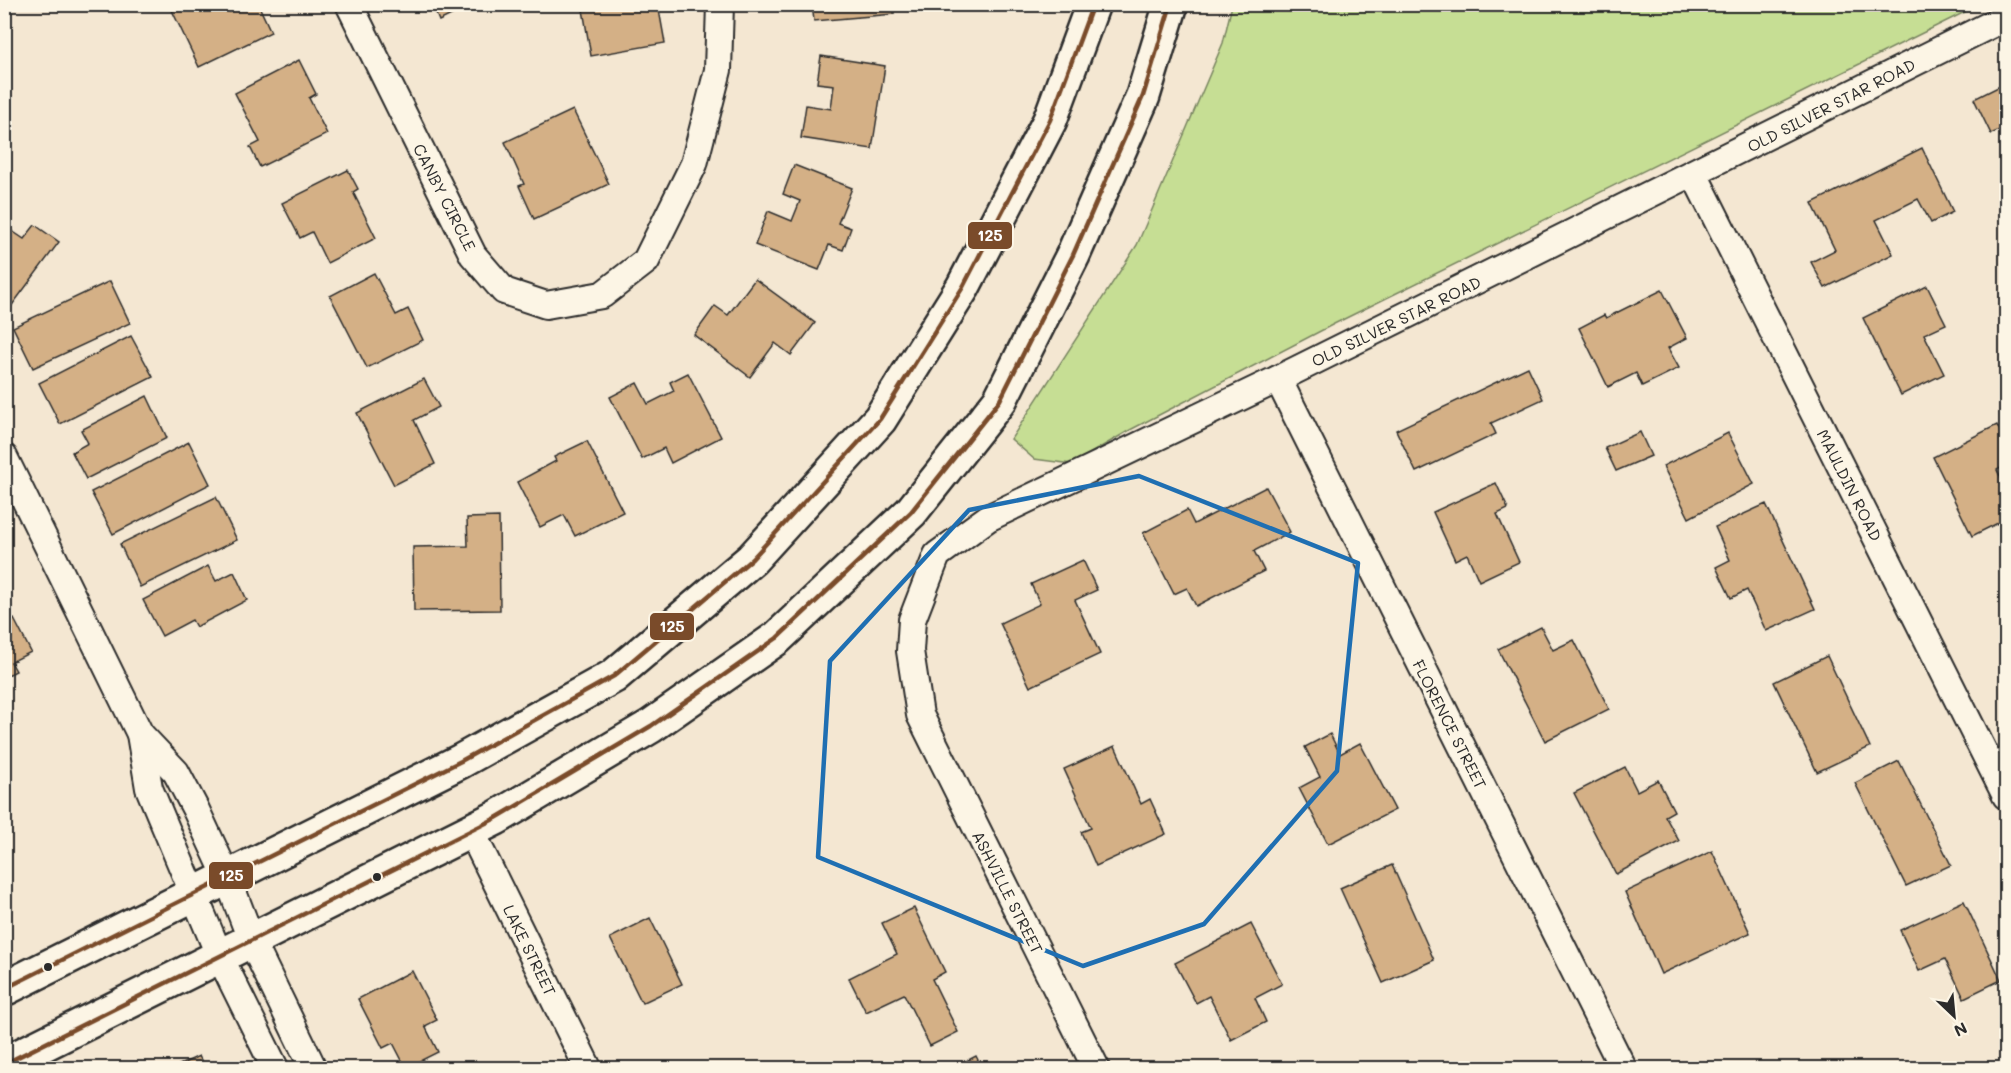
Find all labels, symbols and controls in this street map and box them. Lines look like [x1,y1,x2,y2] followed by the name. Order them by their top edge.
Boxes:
[1743,53,1919,157] street label: OLD SILVER STAR ROAD
[409,140,481,254] street label: CANBY CIRCLE
[967,221,1013,250] line badge: 125
[977,224,1003,245] text: 125
[1308,271,1484,371] street label: OLD SILVER STAR ROAD
[1813,426,1887,544] street label: MAULDIN ROAD
[649,612,695,641] line badge: 125
[659,615,685,636] text: 125
[1408,656,1492,792] street label: FLORENCE STREET
[968,827,1048,957] street label: ASHVILLE STREET
[208,861,254,890] line badge: 125
[218,864,244,885] text: 125
[371,871,383,883] unlabelled marker
[499,901,561,999] street label: LAKE STREET
[42,961,54,973] unlabelled marker
[1924,986,1984,1046] north arrow
[1951,1018,1971,1042] text: N

